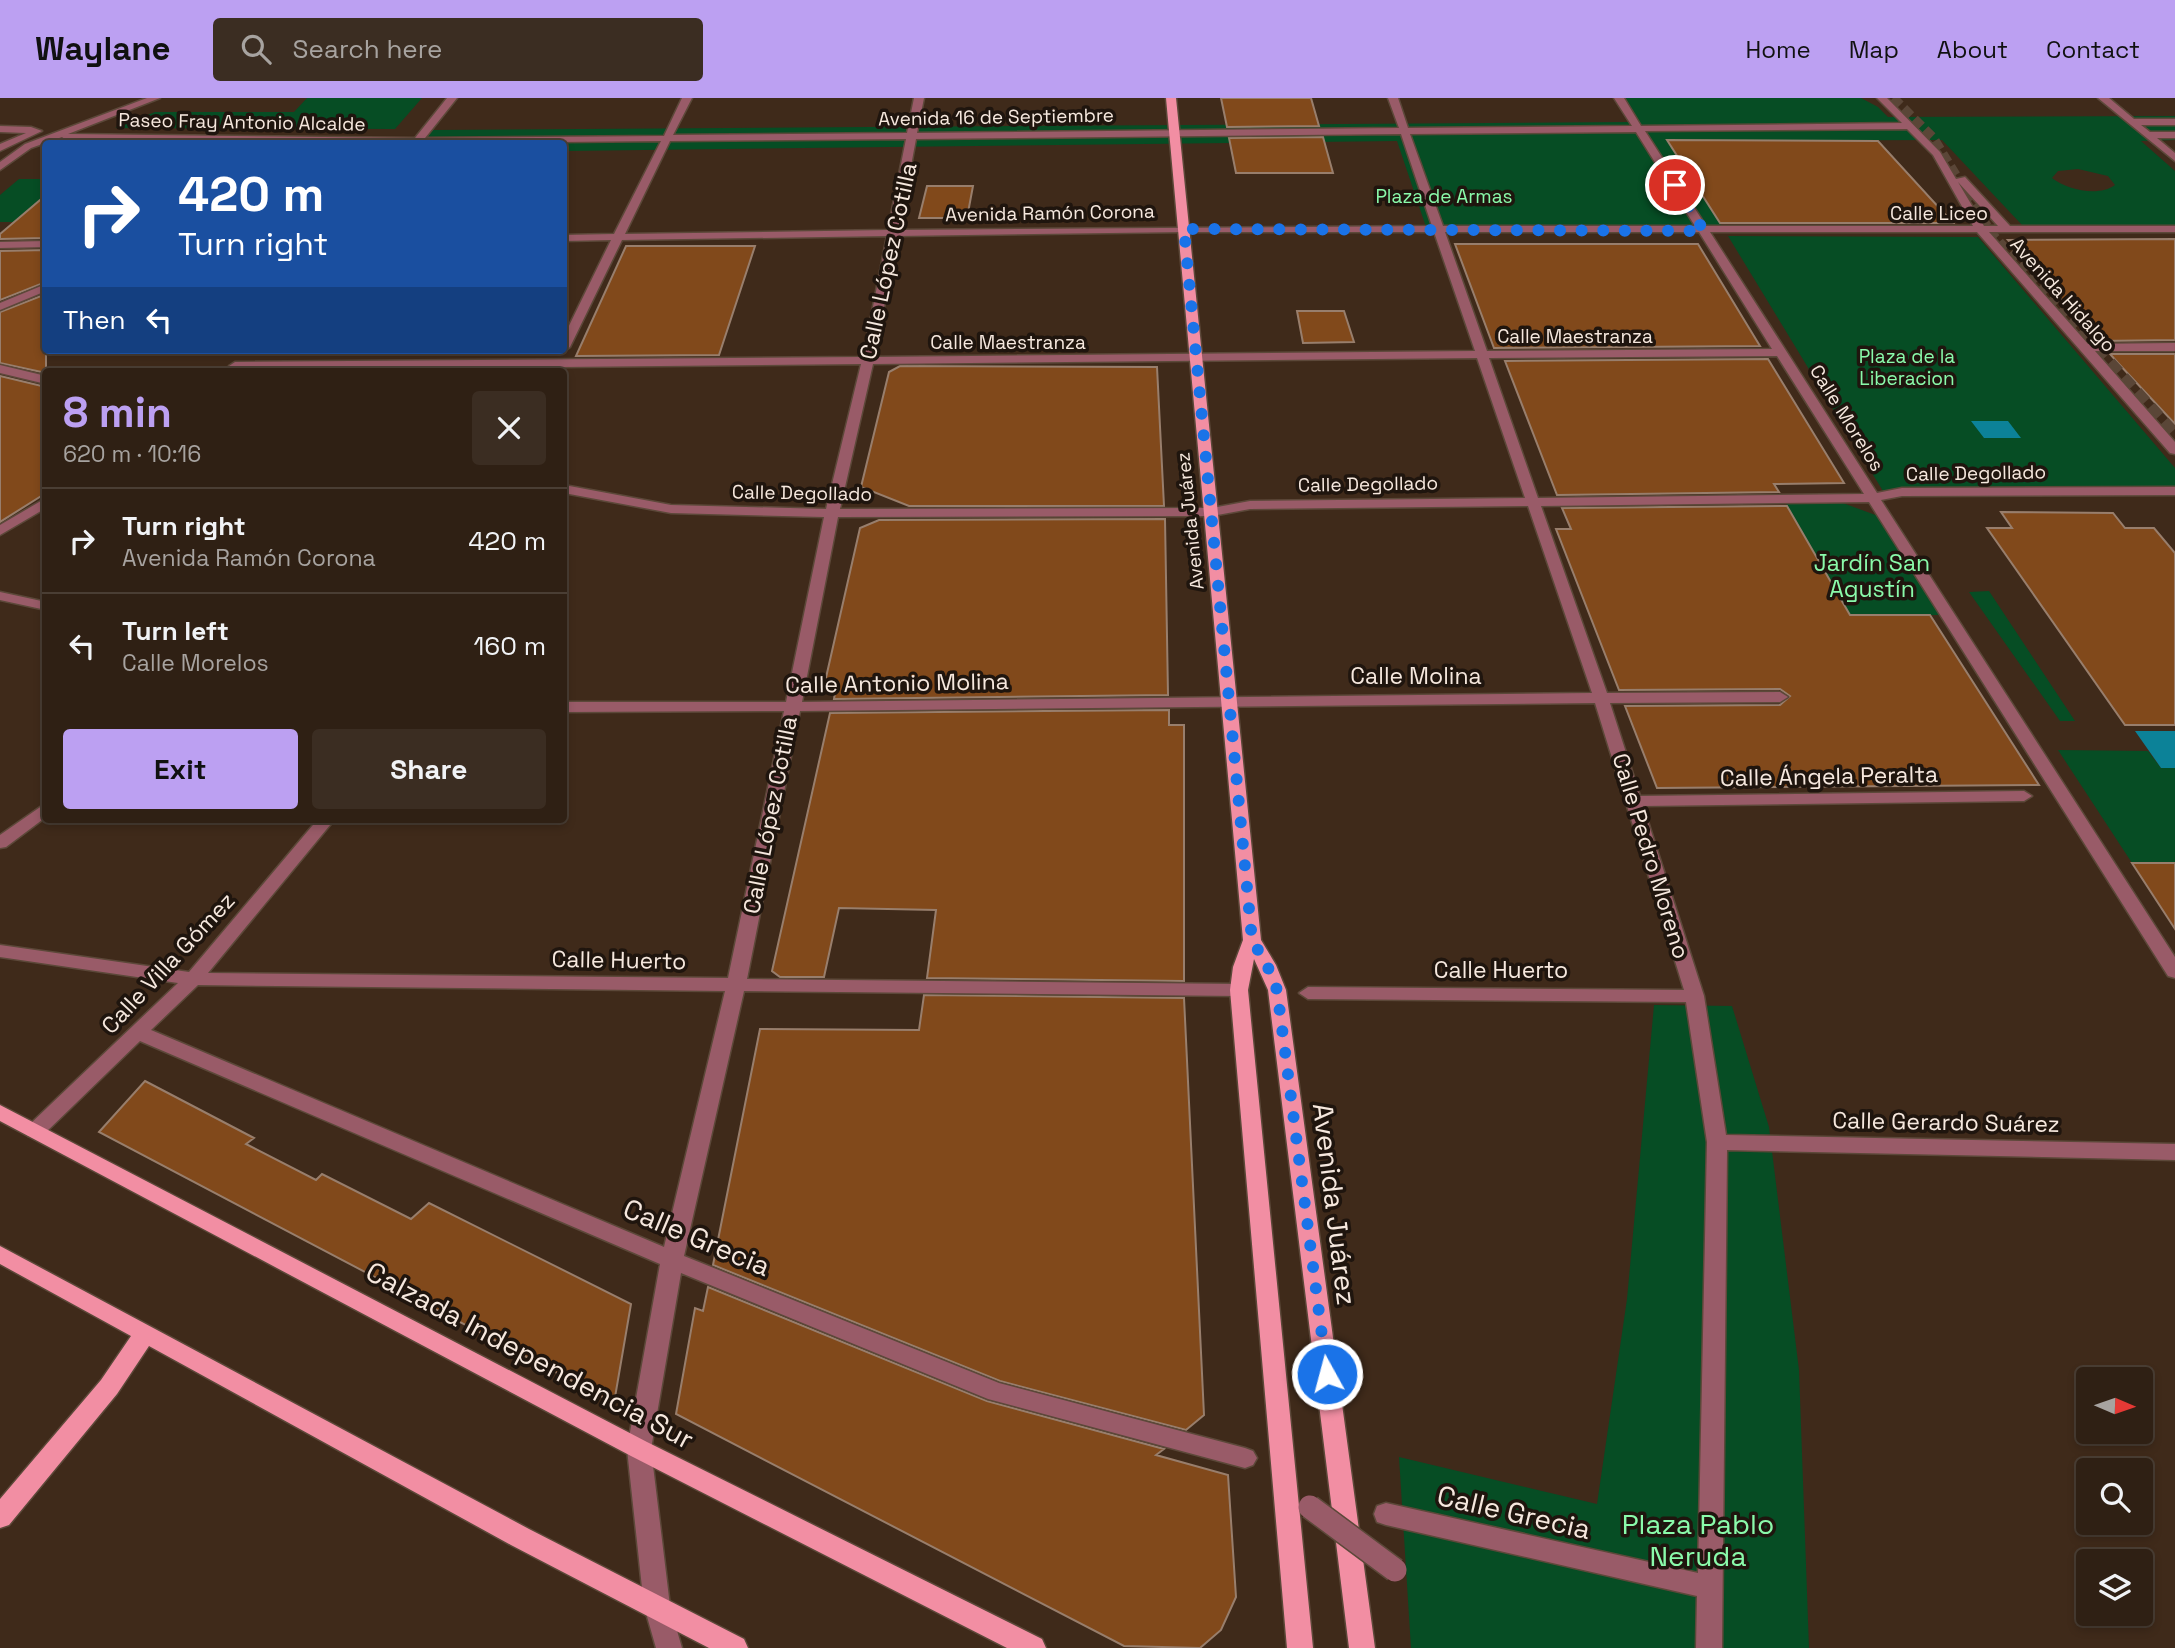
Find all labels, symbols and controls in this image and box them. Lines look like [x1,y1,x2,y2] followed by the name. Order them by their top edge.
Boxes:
[213,18,703,81] search box
[35,28,171,70] text: Waylane
[237,30,275,68] icon: search
[293,32,442,66] text: Search here
[1745,34,1811,65] text: Home
[1849,34,1899,65] text: Map
[1937,34,2008,65] text: About
[2046,34,2140,65] text: Contact
[878,102,1114,132] street label: Avenida 16 de Septiembre
[118,107,366,137] street label: Paseo Fray Antonio Alcalde
[1645,155,1705,215] pin
[852,160,924,362] street label: Calle López Cotilla
[178,163,324,225] text: 420 m
[1656,166,1694,204] icon: arrive
[63,168,154,259] icon: right
[1375,184,1513,209] park label: Plaza de Armas
[945,199,1155,227] street label: Avenida Ramón Corona
[1890,201,1988,226] street label: Calle Liceo
[178,224,328,264] text: Turn right
[2005,232,2121,358] street label: Avenida Hidalgo
[140,301,178,339] icon: left
[63,303,126,337] text: Then
[1497,324,1653,349] street label: Calle Maestranza
[930,330,1086,355] street label: Calle Maestranza
[1859,344,1955,391] park label: Plaza de la Liberacion
[1804,360,1890,476] street label: Calle Morelos
[63,386,172,439] text: 8 min
[472,391,546,465] button: close
[63,439,201,469] text: 620 m · 10:16
[1170,451,1210,591] street label: Avenida Juárez
[1906,459,2046,487] street label: Calle Degollado
[1298,470,1438,498] street label: Calle Degollado
[732,479,872,507] street label: Calle Degollado
[122,509,246,543] text: Turn right
[63,522,101,560] icon: right
[468,524,546,558] text: 420 m
[122,543,376,573] text: Avenida Ramón Corona
[1814,548,1930,604] park label: Jardín San Agustín
[122,614,229,648] text: Turn left
[63,627,101,665] icon: left
[474,629,546,663] text: 160 m
[122,648,269,678] text: Calle Morelos
[1350,661,1482,691] street label: Calle Molina
[785,666,1009,700] street label: Calle Antonio Molina
[736,714,804,916] street label: Calle López Cotilla
[63,729,298,809] button: Exit
[312,729,546,809] button: Share
[1605,750,1697,962] street label: Calle Pedro Moreno
[1720,759,1938,793] street label: Calle Ángela Peralta
[95,886,241,1040] street label: Calle Villa Gómez
[551,944,687,976] street label: Calle Huerto
[1434,955,1568,985] street label: Calle Huerto
[1305,1101,1365,1307] street label: Avenida Juárez
[1832,1105,2060,1139] street label: Calle Gerardo Suárez
[618,1190,776,1284] street label: Calle Grecia
[360,1253,700,1457] street label: Calzada Independencia Sur
[1290,1337,1364,1411] position arrow
[2076,1367,2152,1444] north arrow
[2076,1367,2153,1626] map controls
[2076,1458,2153,1535] button: search
[1434,1477,1594,1547] street label: Calle Grecia
[1622,1506,1774,1574] park label: Plaza Pablo Neruda
[2076,1549,2153,1626] button: layers

